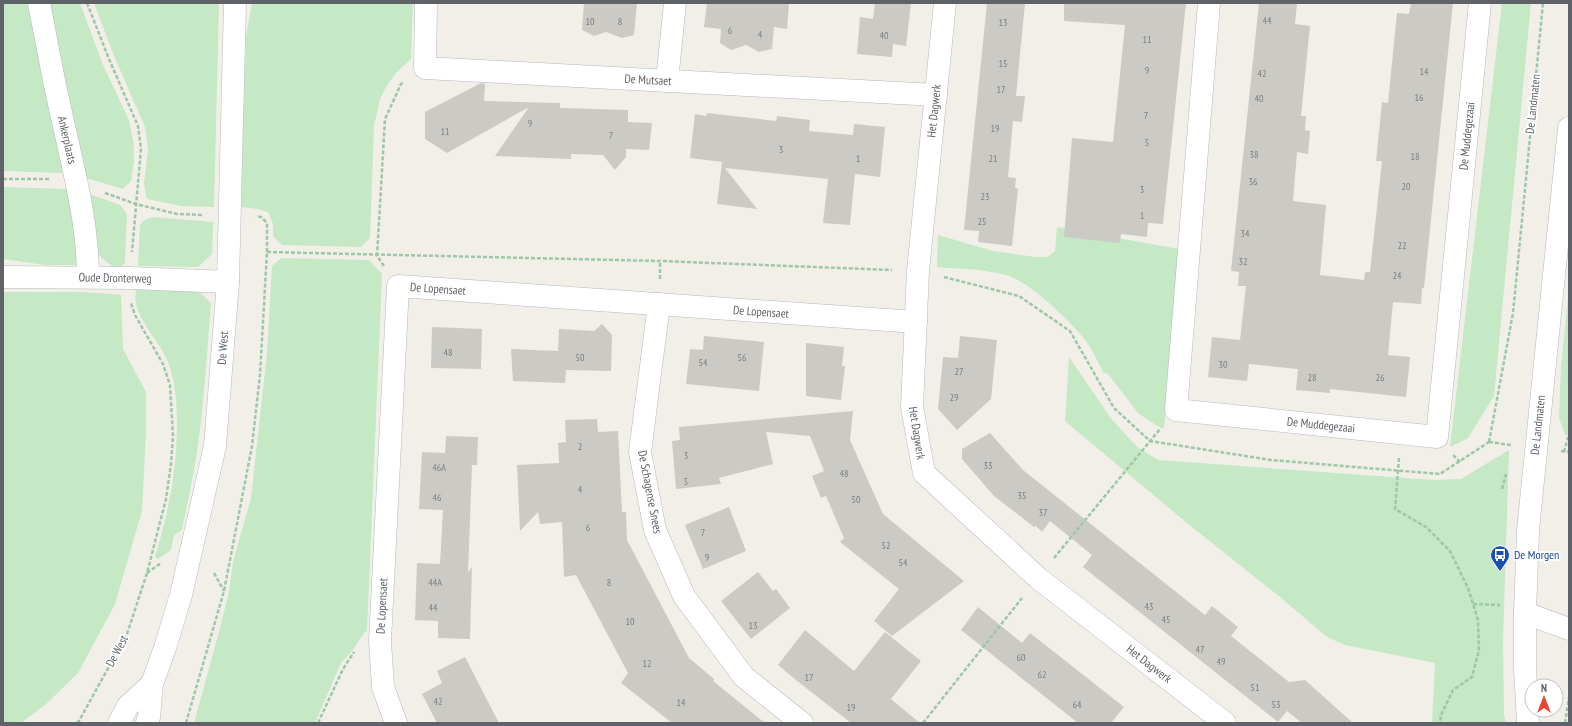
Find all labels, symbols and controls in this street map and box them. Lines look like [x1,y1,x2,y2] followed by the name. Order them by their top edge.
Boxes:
[1263,14,1272,27] house number: 44
[586,15,595,28] house number: 10
[618,15,622,28] house number: 8
[999,16,1008,29] house number: 13
[728,24,733,37] house number: 6
[758,28,763,41] house number: 4
[880,29,889,42] house number: 40
[1143,33,1152,46] house number: 11
[999,57,1008,70] house number: 15
[1145,64,1149,77] house number: 9
[1420,65,1429,78] house number: 14
[1258,67,1267,80] house number: 42
[624,71,673,88] street label: De Mutsaet
[1522,73,1543,135] street label: De Landmaten
[923,83,944,138] street label: Het Dagwerk
[997,83,1006,96] house number: 17
[1415,91,1424,104] house number: 16
[1255,92,1264,105] house number: 40
[1455,101,1478,171] street label: De Muddegezaai
[1144,109,1148,122] house number: 7
[55,114,80,165] street label: Ankerplaats
[528,117,532,130] house number: 9
[991,122,1000,135] house number: 19
[441,125,450,138] house number: 11
[609,129,613,142] house number: 7
[1145,136,1149,149] house number: 5
[779,143,783,156] house number: 3
[1250,148,1259,161] house number: 38
[1411,150,1420,163] house number: 18
[856,152,860,165] house number: 1
[989,152,998,165] house number: 21
[1249,175,1258,188] house number: 36
[1402,180,1411,193] house number: 20
[1140,183,1144,196] house number: 3
[981,190,990,203] house number: 23
[1140,209,1144,222] house number: 1
[978,215,987,228] house number: 25
[1241,227,1250,240] house number: 34
[1398,239,1407,252] house number: 22
[1239,255,1248,268] house number: 32
[78,269,152,286] street label: Oude Dronterweg
[1393,269,1402,282] house number: 24
[410,279,467,298] street label: De Lopensaet
[733,302,790,321] street label: De Lopensaet
[214,330,231,365] street label: De West
[444,346,453,359] house number: 48
[576,351,585,364] house number: 50
[738,351,747,364] house number: 56
[699,356,708,369] house number: 54
[1219,358,1228,371] house number: 30
[955,365,964,378] house number: 27
[1308,371,1317,384] house number: 28
[1376,371,1385,384] house number: 26
[950,391,959,404] house number: 29
[1527,394,1548,456] street label: De Landmaten
[906,405,929,461] street label: Het Dagwerk
[1286,413,1356,436] street label: De Muddegezaai
[578,440,582,453] house number: 2
[635,449,666,535] street label: De Schagense Snees
[684,449,688,462] house number: 3
[984,459,993,472] house number: 33
[432,461,446,474] house number: 46A
[840,467,849,480] house number: 48
[684,475,688,488] house number: 5
[578,483,583,496] house number: 4
[1018,489,1027,502] house number: 35
[433,491,442,504] house number: 46
[852,493,861,506] house number: 50
[1039,506,1048,519] house number: 37
[586,521,591,534] house number: 6
[701,526,705,539] house number: 7
[882,539,891,552] house number: 52
[1489,544,1511,572] bus stop icon: De Morgen
[1514,547,1559,562] place label: De Morgen
[705,551,709,564] house number: 9
[899,556,908,569] house number: 54
[428,576,442,589] house number: 44A
[607,576,611,589] house number: 8
[373,577,390,634] street label: De Lopensaet
[1145,600,1154,613] house number: 43
[429,601,438,614] house number: 44
[1162,613,1171,626] house number: 45
[626,615,635,628] house number: 10
[749,619,758,632] house number: 13
[102,632,131,669] street label: De West
[1124,641,1175,686] street label: Het Dagwerk
[1196,643,1205,656] house number: 47
[1017,651,1026,664] house number: 60
[1217,655,1226,668] house number: 49
[643,657,652,670] house number: 12
[1038,668,1047,681] house number: 62
[805,671,814,684] house number: 17
[1524,678,1564,718] north arrow
[1251,681,1260,694] house number: 51
[1541,681,1547,695] text: N
[434,695,443,708] house number: 42
[677,696,686,709] house number: 14
[1073,698,1082,711] house number: 64
[1272,698,1281,711] house number: 53
[847,701,856,714] house number: 19

